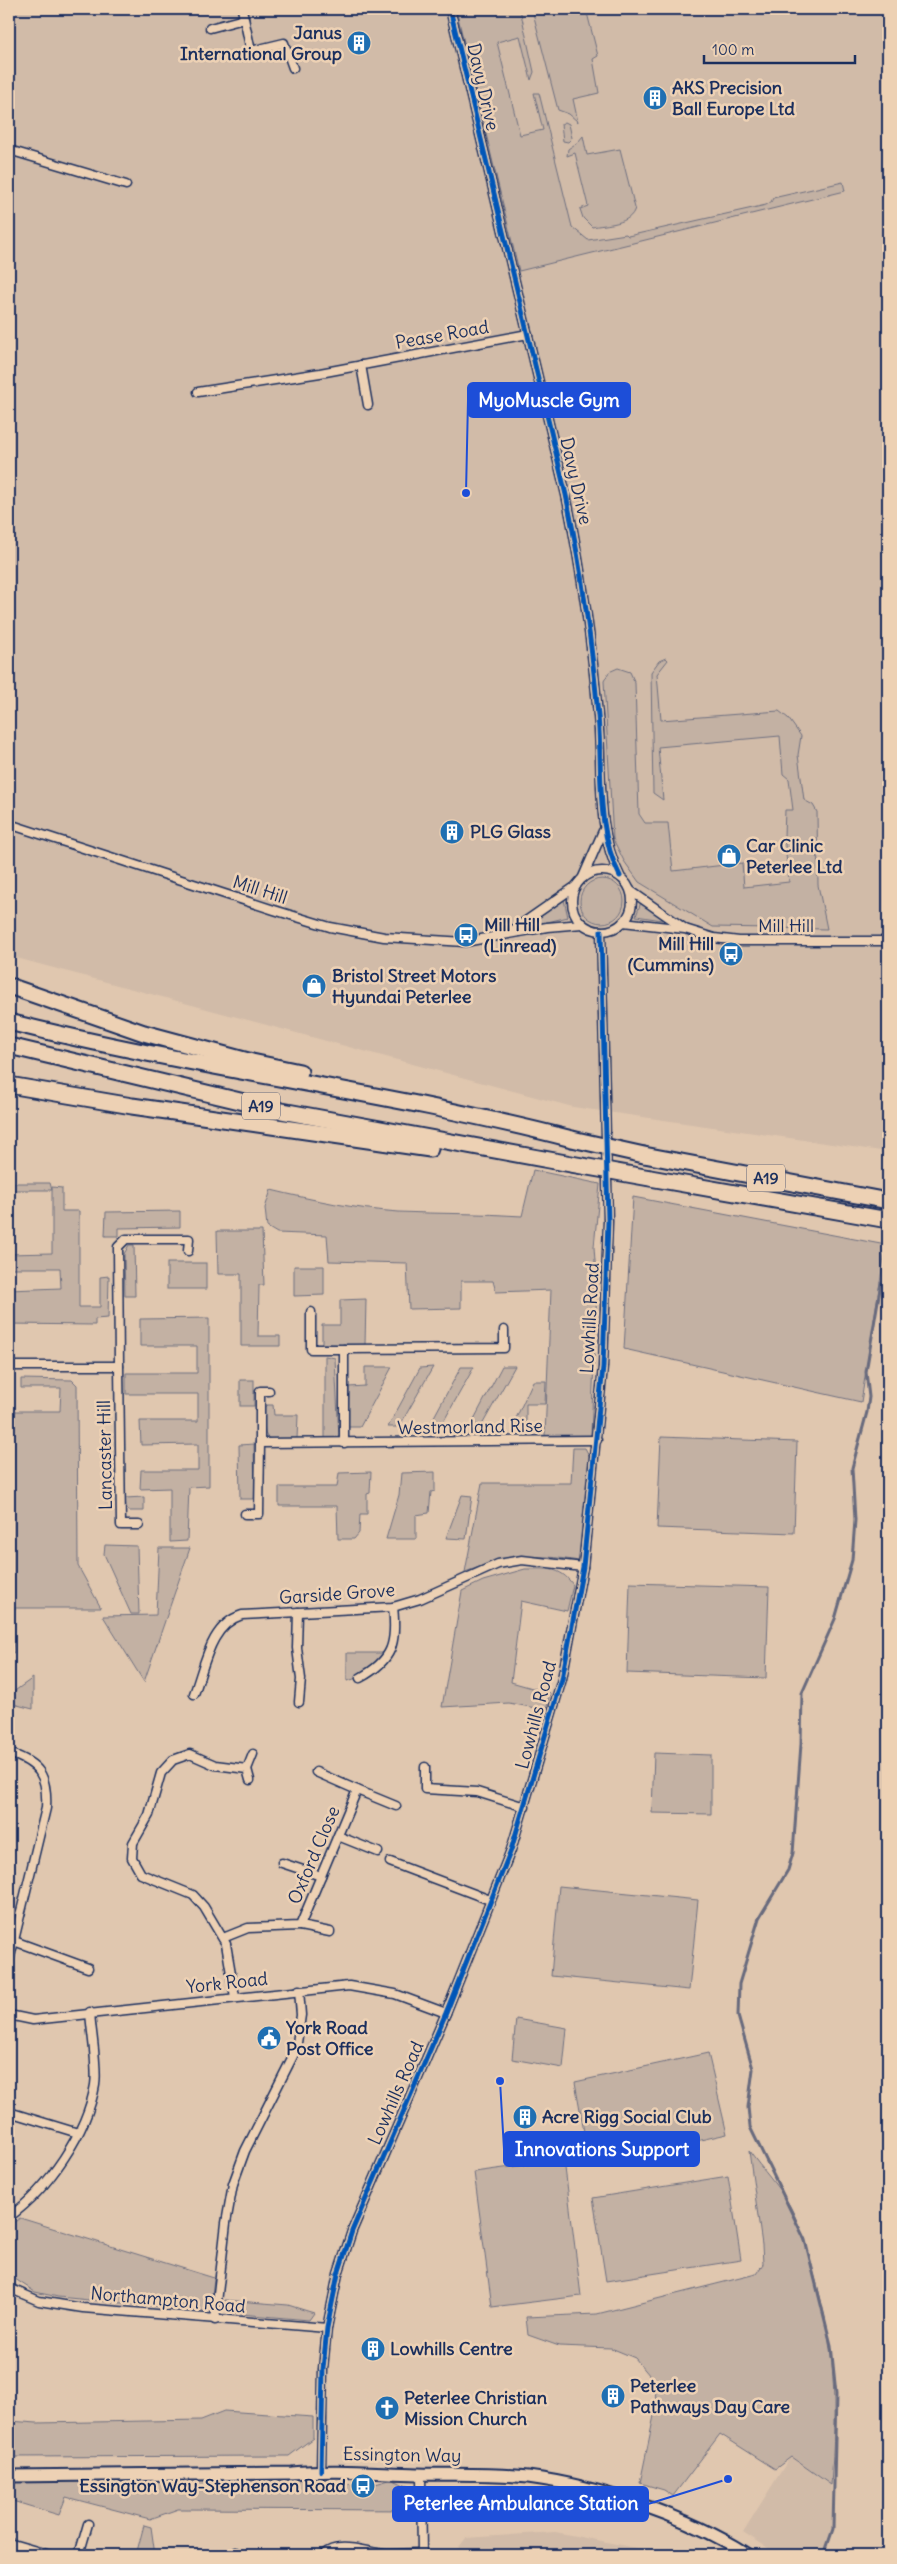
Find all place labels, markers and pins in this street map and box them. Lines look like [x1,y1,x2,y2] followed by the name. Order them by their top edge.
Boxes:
[180,21,342,65] place label: Janus International Group
[346,30,372,56] building icon: Janus International Group
[672,76,795,120] place label: AKS Precision Ball Europe Ltd
[642,85,668,111] building icon: AKS Precision Ball Europe Ltd
[468,383,630,417] callout: MyoMuscle Gym
[439,819,465,845] building icon: PLG Glass
[470,820,551,843] place label: PLG Glass
[746,834,843,878] place label: Car Clinic Peterlee Ltd
[716,843,742,869] shop icon: Car Clinic Peterlee Ltd
[484,913,556,957] place label: Mill Hill (Linread)
[453,922,479,948] bus stop icon: Mill Hill (Linread)
[628,932,714,976] place label: Mill Hill (Cummins)
[718,941,744,967] bus stop icon: Mill Hill (Cummins)
[332,964,496,1008] place label: Bristol Street Motors Hyundai Peterlee
[301,973,327,999] shop icon: Bristol Street Motors Hyundai Peterlee
[285,2016,374,2060] place label: York Road Post Office
[256,2025,282,2051] public building icon: York Road Post Office
[512,2104,538,2130] building icon: Acre Rigg Social Club
[542,2105,712,2128] place label: Acre Rigg Social Club
[504,2132,699,2166] callout: Innovations Support
[360,2336,386,2362] building icon: Lowhills Centre
[390,2337,513,2360] place label: Lowhills Centre
[630,2374,790,2418] place label: Peterlee Pathways Day Care
[600,2383,626,2409] building icon: Peterlee Pathways Day Care
[404,2386,548,2430] place label: Peterlee Christian Mission Church
[374,2395,400,2421] church icon: Peterlee Christian Mission Church
[350,2473,376,2499] bus stop icon: Essington Way-Stephenson Road
[79,2474,346,2497] place label: Essington Way-Stephenson Road
[393,2487,648,2521] callout: Peterlee Ambulance Station

